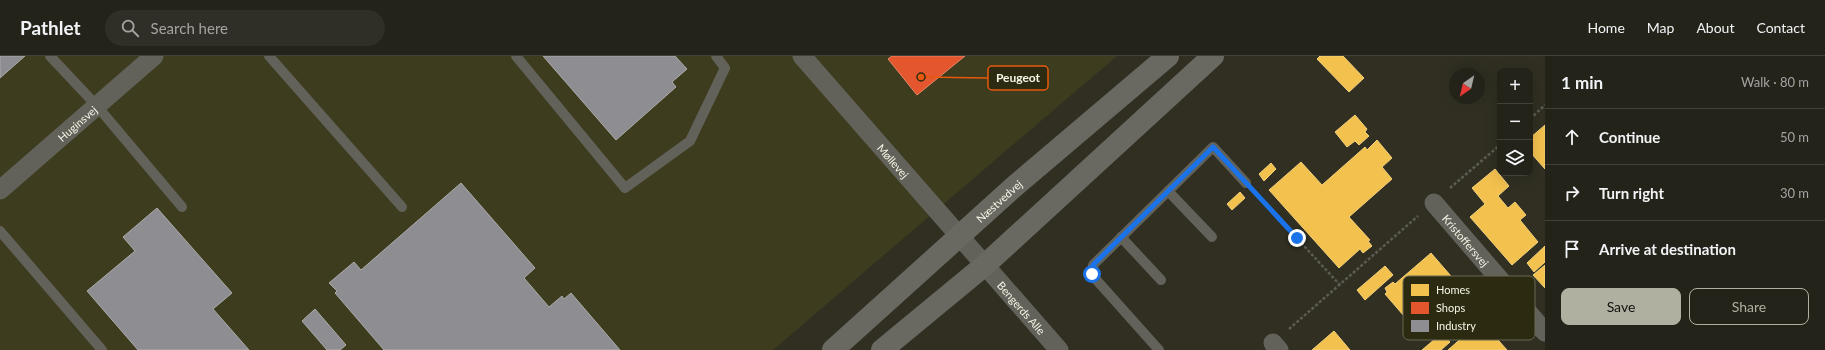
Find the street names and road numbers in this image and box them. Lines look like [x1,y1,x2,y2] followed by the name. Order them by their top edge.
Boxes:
[55,102,99,144] street label: Huginsvej
[875,141,912,181] street label: Møllevej
[973,176,1024,225] street label: Næstvedvej
[1440,212,1492,269] street label: Kristoffersvej
[995,278,1049,337] street label: Bengerds Alle

